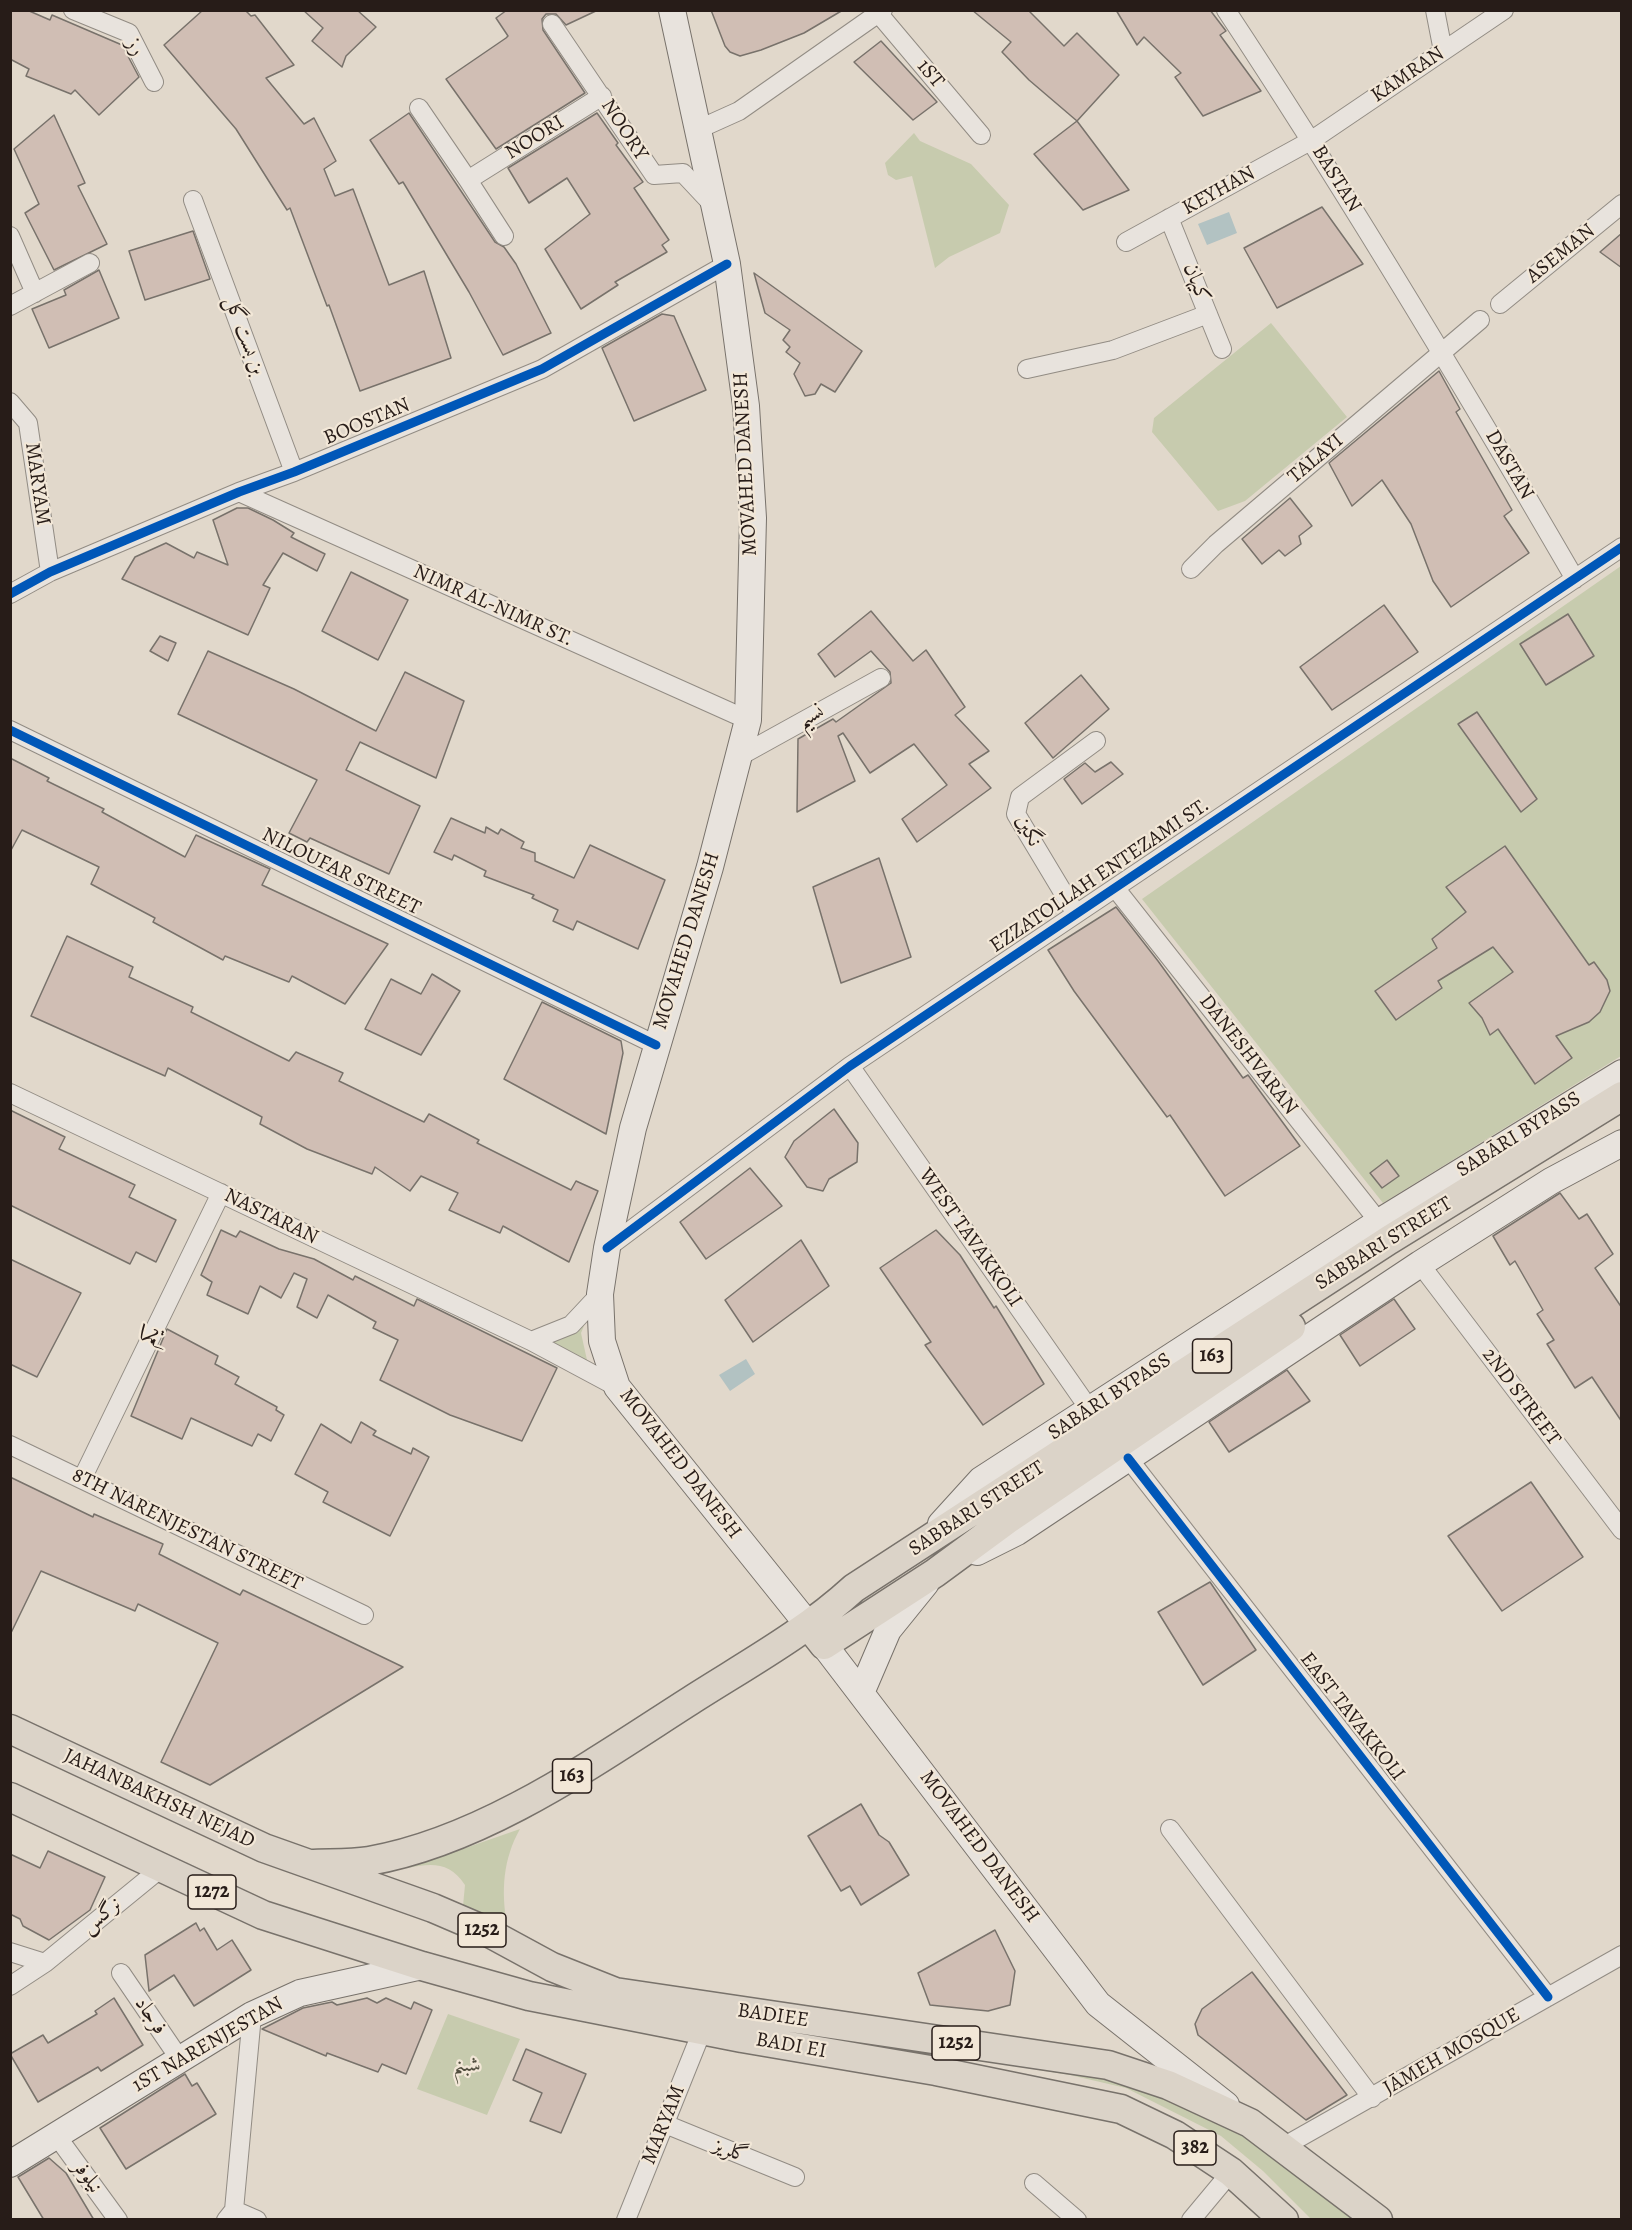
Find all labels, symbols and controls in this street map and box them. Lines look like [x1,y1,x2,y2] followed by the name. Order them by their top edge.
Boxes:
[120,33,150,61] street label: رز
[1367,41,1449,109] street label: KAMRAN
[911,54,949,94] street label: 1ST
[595,95,653,165] street label: NOORY
[501,110,569,166] street label: NOORI
[1306,141,1366,217] street label: BASTAN
[1178,161,1260,221] street label: KEYHAN
[1522,219,1600,289] street label: ASEMAN
[1177,260,1215,306] street label: کیهان
[218,293,270,379] street label: بن بست گل
[729,371,763,557] street label: MOVAHED DANESH
[320,393,414,451] street label: BOOSTAN
[1479,426,1539,504] street label: DASTAN
[1283,429,1349,489] street label: TALAYI
[19,441,55,527] street label: MARYAM
[409,559,577,653] street label: NIMR AL-NIMR ST.
[793,700,829,734] street label: نسیم
[985,793,1215,959] street label: EZZATOLLAH ENTEZAMI ST.
[1009,811,1047,851] street label: نگین
[257,823,425,921] street label: NILOUFAR STREET
[648,849,726,1033] street label: MOVAHED DANESH
[1193,990,1303,1120] street label: DANESHVARAN
[1452,1087,1586,1183] street label: SABĀRI BYPASS
[913,1164,1027,1312] street label: WEST TAVAKKOLI
[220,1183,322,1251] street label: NASTARAN
[1311,1192,1457,1296] street label: SABBARI STREET
[136,1322,166,1350] street label: یکم
[1192,1339,1232,1373] road number: 163
[1476,1343,1566,1451] street label: 2ND STREET
[1044,1348,1176,1446] street label: SABĀRI BYPASS
[613,1384,747,1544] street label: MOVAHED DANESH
[904,1456,1050,1562] street label: SABBARI STREET
[68,1463,306,1597] street label: 8TH NARENJESTAN STREET
[1294,1648,1410,1786] street label: EAST TAVAKKOLI
[59,1744,259,1854] street label: JAHANBAKHSH NEJAD
[552,1759,592,1793] road number: 163
[914,1766,1044,1928] street label: MOVAHED DANESH
[188,1875,236,1909] road number: 1272
[77,1892,127,1940] street label: نرگس
[458,1913,506,1947] road number: 1252
[128,1992,172,2040] street label: فرجاد
[128,1992,288,2098] street label: 1ST NARENJESTAN
[736,1999,810,2033] street label: BADIEE
[1379,2003,1525,2101] street label: JĀMEH MOSQUE
[932,2026,980,2060] road number: 1252
[754,2027,828,2065] street label: BADI EI
[453,2053,481,2079] park label: شبنم
[637,2082,691,2168] street label: MARYAM
[1174,2131,1216,2165] road number: 382
[709,2133,751,2169] street label: گلریز
[67,2156,107,2198] street label: نیلوفر

